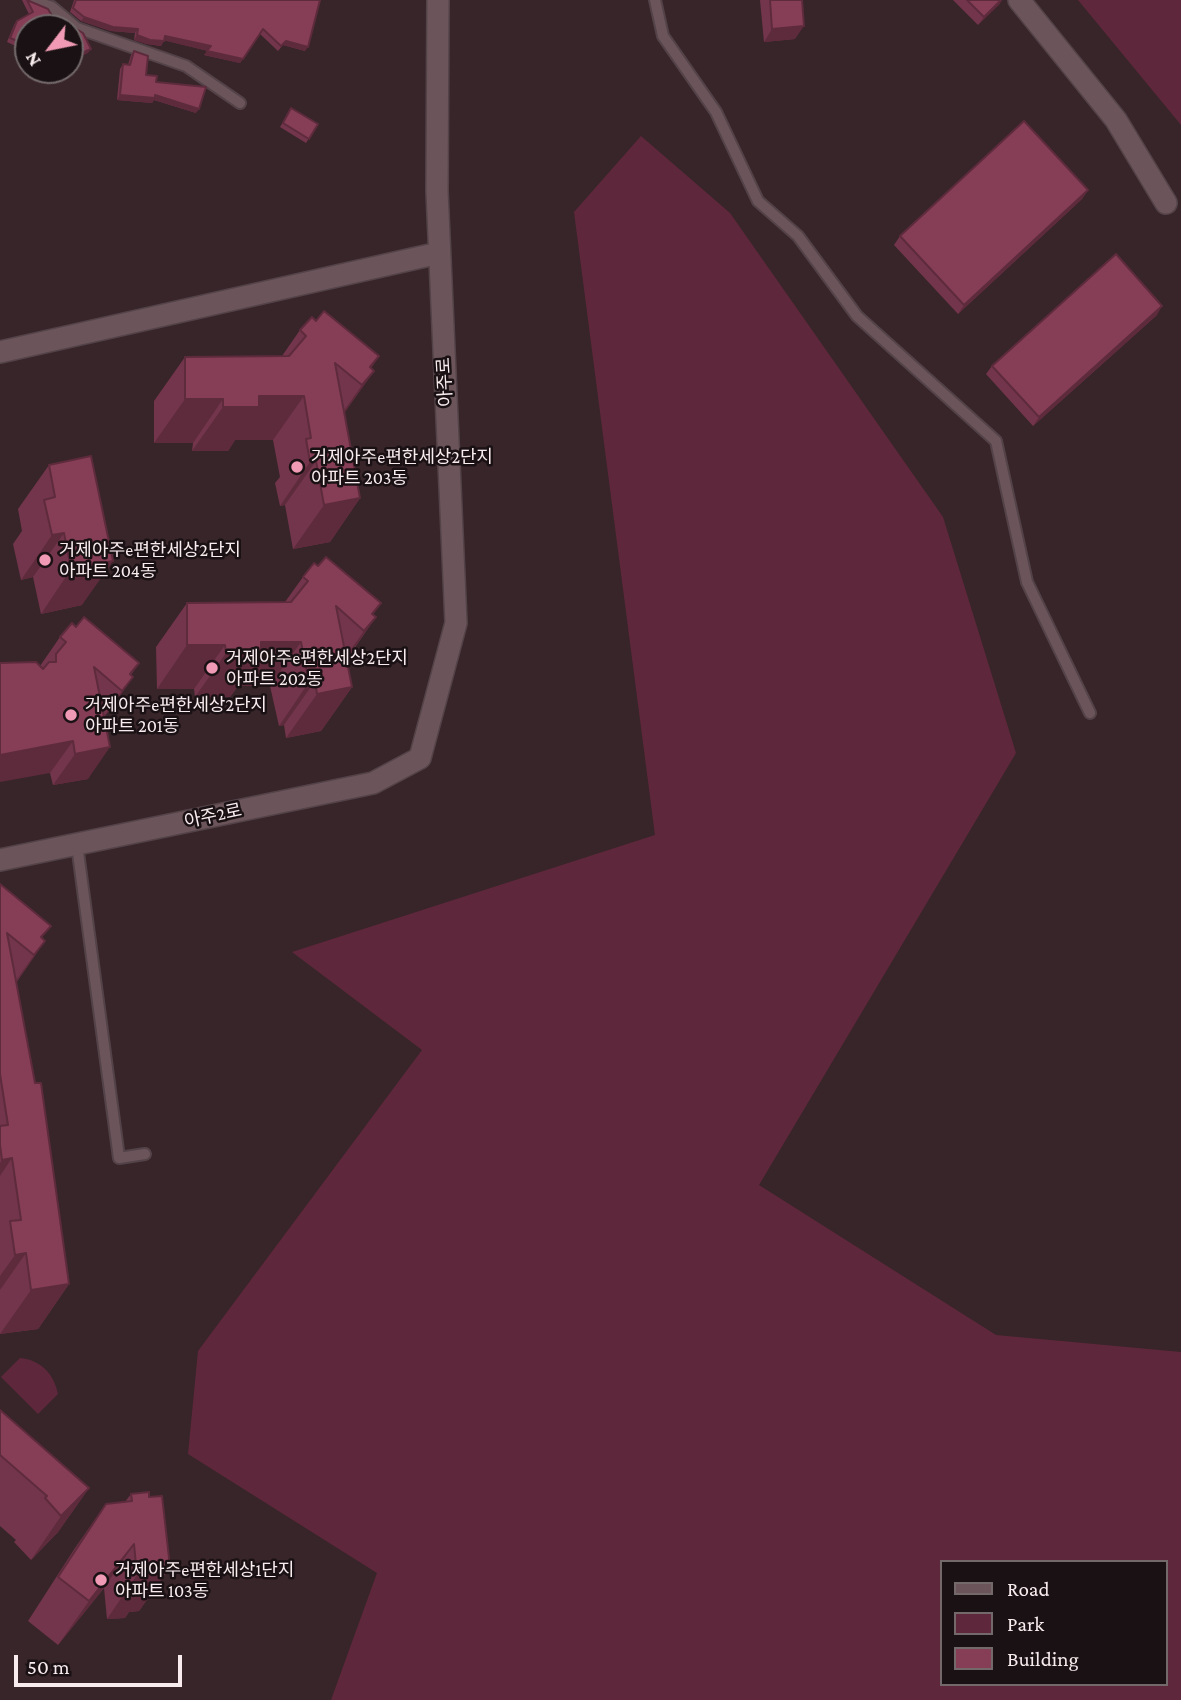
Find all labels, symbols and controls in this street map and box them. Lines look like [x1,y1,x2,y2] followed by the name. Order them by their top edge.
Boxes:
[14,14,84,84] north arrow
[20,48,45,70] text: N
[433,357,457,407] street label: 아주로
[311,446,493,489] place label: 거제아주e편한세상2단지 아파트 203동
[289,459,305,475] marker: 거제아주e편한세상2단지 아파트 203동
[59,539,241,582] place label: 거제아주e편한세상2단지 아파트 204동
[37,552,53,568] marker: 거제아주e편한세상2단지 아파트 204동
[226,647,408,690] place label: 거제아주e편한세상2단지 아파트 202동
[204,660,220,676] marker: 거제아주e편한세상2단지 아파트 202동
[85,694,267,736] place label: 거제아주e편한세상2단지 아파트 201동
[63,707,79,723] marker: 거제아주e편한세상2단지 아파트 201동
[182,799,244,833] street label: 아주2로
[115,1559,294,1602] place label: 거제아주e편한세상1단지 아파트 103동
[940,1560,1167,1686] legend
[93,1572,109,1588] marker: 거제아주e편한세상1단지 아파트 103동
[1007,1577,1050,1601] text: Road
[1007,1612,1044,1636] text: Park
[18,1640,186,1684] scale bar
[1007,1647,1079,1671] text: Building
[27,1655,70,1679] text: 50 m

